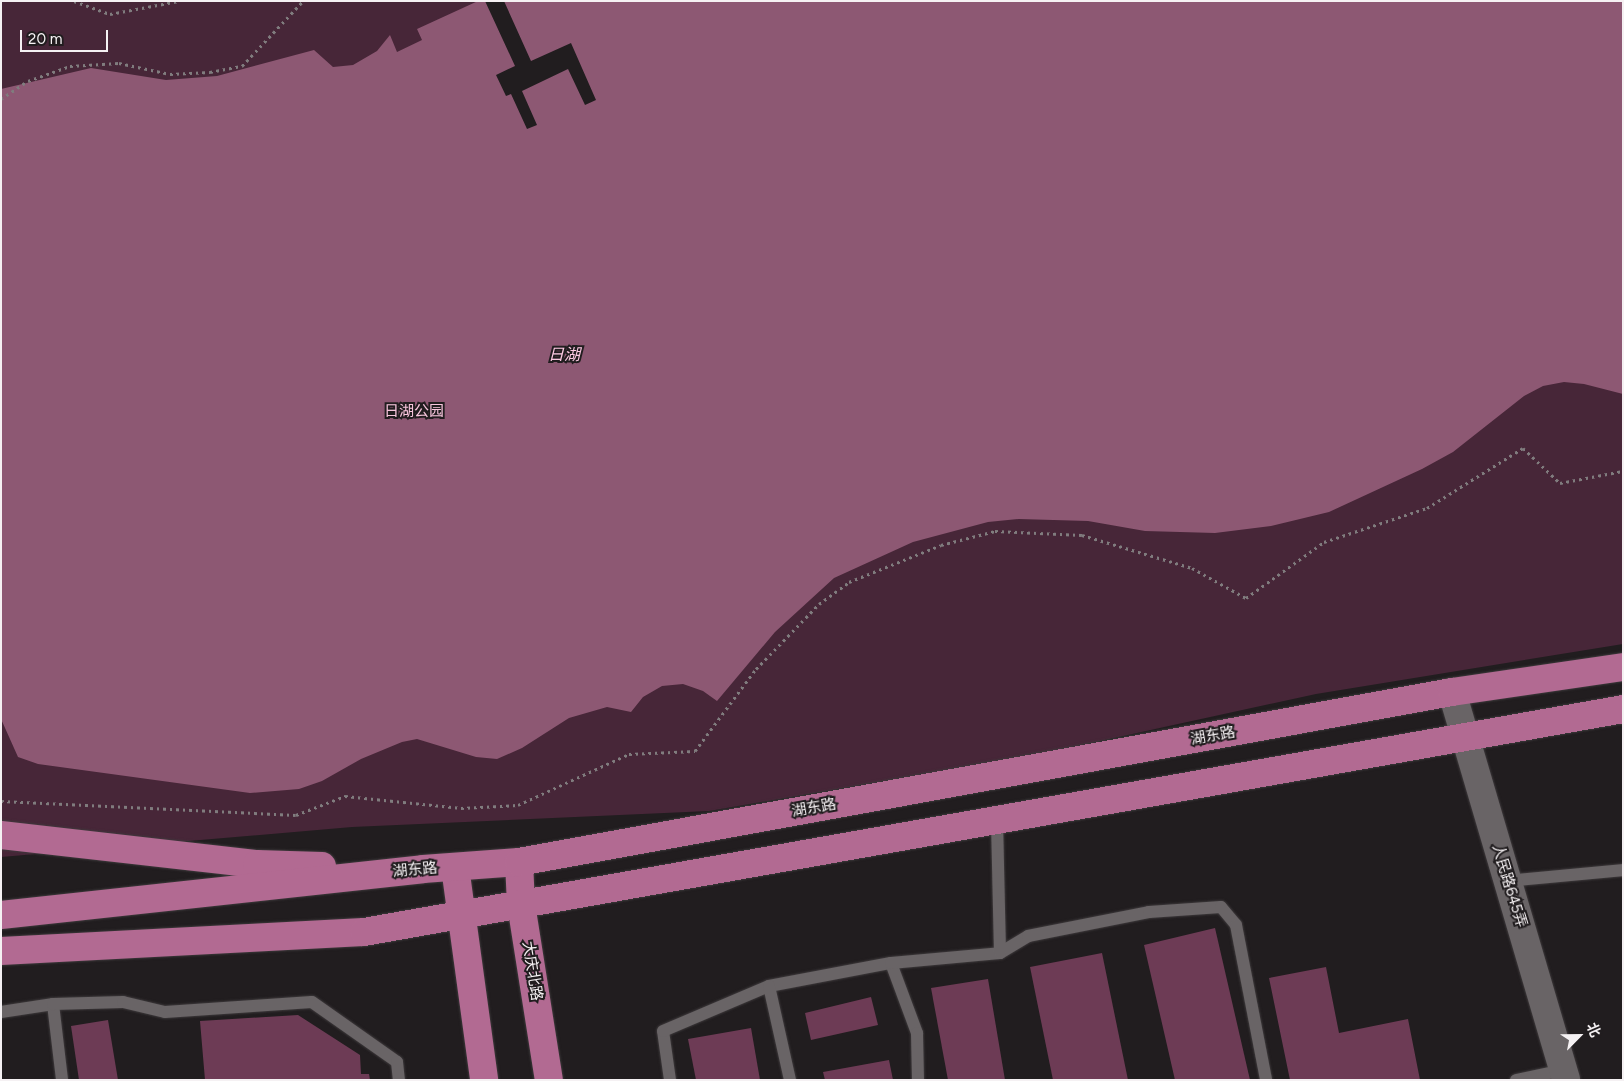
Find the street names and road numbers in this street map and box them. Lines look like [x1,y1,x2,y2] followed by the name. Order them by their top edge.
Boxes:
[1189,723,1237,749] street label: 湖东路
[790,795,838,821] street label: 湖东路
[1488,842,1530,930] street label: 人民路645弄
[392,859,438,881] street label: 湖东路
[518,940,546,1002] street label: 大庆北路

